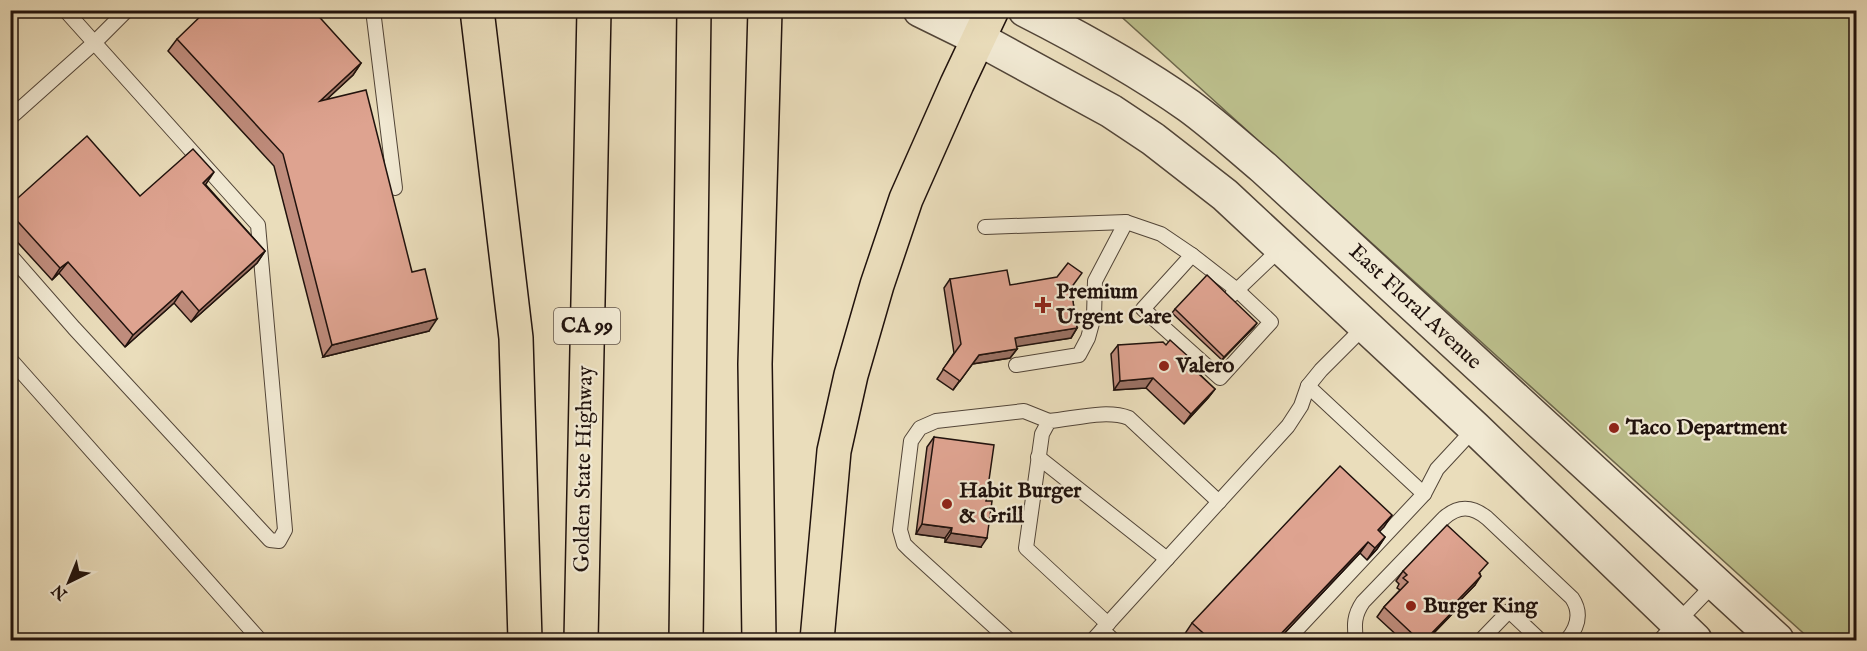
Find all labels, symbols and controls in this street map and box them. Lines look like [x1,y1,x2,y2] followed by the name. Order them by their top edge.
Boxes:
[1343,238,1487,376] street label: East Floral Avenue
[1055,278,1172,331] place label: Premium Urgent Care
[1034,296,1052,314] marker: Premium Urgent Care
[554,308,620,344] road number: CA 99
[1175,352,1235,380] place label: Valero
[1157,359,1171,373] marker: Valero
[568,365,600,573] street label: Golden State Highway
[1625,414,1787,442] place label: Taco Department
[1607,421,1621,435] marker: Taco Department
[959,477,1082,530] place label: Habit Burger & Grill
[940,497,954,511] marker: Habit Burger & Grill
[39,552,99,612] north arrow
[48,579,73,604] text: N
[1423,592,1538,620] place label: Burger King
[1404,599,1418,613] marker: Burger King

